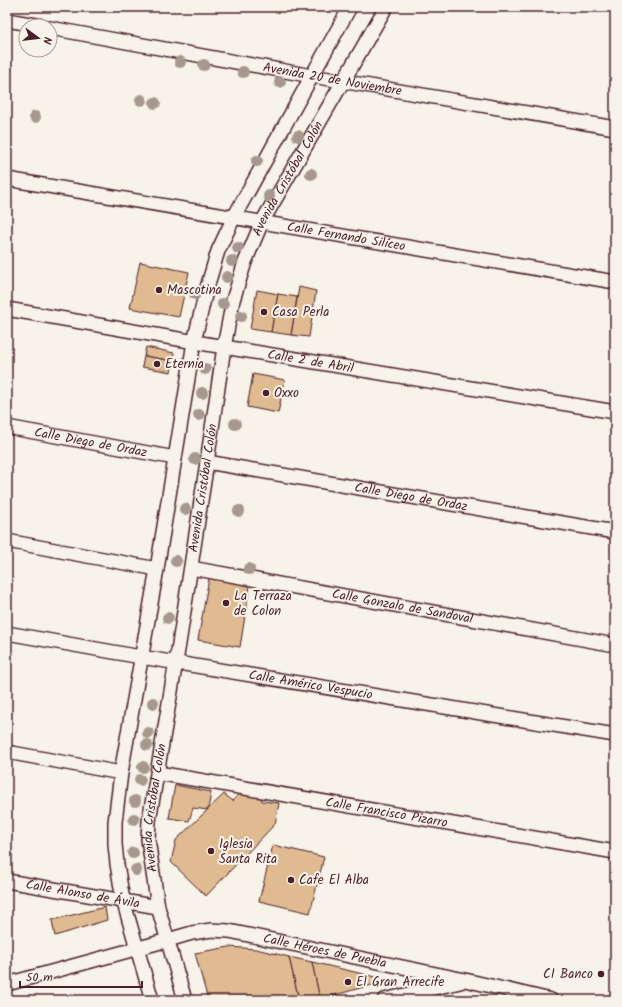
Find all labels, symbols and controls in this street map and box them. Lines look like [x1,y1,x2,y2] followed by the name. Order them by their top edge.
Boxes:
[18,18,58,58] north arrow
[37,35,56,46] text: N
[261,57,404,102] street label: Avenida 20 de Noviembre
[247,117,329,240] street label: Avenida Cristóbal Colón
[285,216,407,257] street label: Calle Fernando Silíceo
[167,280,222,301] place label: Mascotina
[154,285,164,295] marker: Mascotina
[272,302,329,323] place label: Casa Perla
[259,307,269,317] marker: Casa Perla
[266,344,355,379] street label: Calle 2 de Abril
[165,354,204,375] place label: Eternia
[152,359,162,369] marker: Eternia
[274,383,299,404] place label: Oxxo
[261,388,271,398] marker: Oxxo
[33,422,149,463] street label: Calle Diego de Ordaz
[183,422,223,554] street label: Avenida Cristóbal Colón
[353,477,469,517] street label: Calle Diego de Ordaz
[330,583,475,630] street label: Calle Gonzalo de Sandoval
[234,586,292,622] place label: La Terraza de Colon
[221,598,231,608] marker: La Terraza de Colon
[247,664,374,705] street label: Calle Américo Vespucio
[137,742,172,874] street label: Avenida Cristóbal Colón
[324,792,449,833] street label: Calle Francisco Pizarro
[219,834,277,870] place label: Iglesia Santa Rita
[206,846,216,856] marker: Iglesia Santa Rita
[299,870,369,891] place label: Cafe El Alba
[24,874,141,914] street label: Calle Alonso de Ávila
[286,875,296,885] marker: Cafe El Alba
[261,928,388,974] street label: Calle Héroes de Puebla
[20,963,142,989] scale bar
[543,964,593,985] place label: CI Banco
[26,968,53,987] text: 50 m
[596,969,606,979] marker: CI Banco
[356,972,445,993] place label: El Gran Arrecife
[343,977,353,987] marker: El Gran Arrecife

